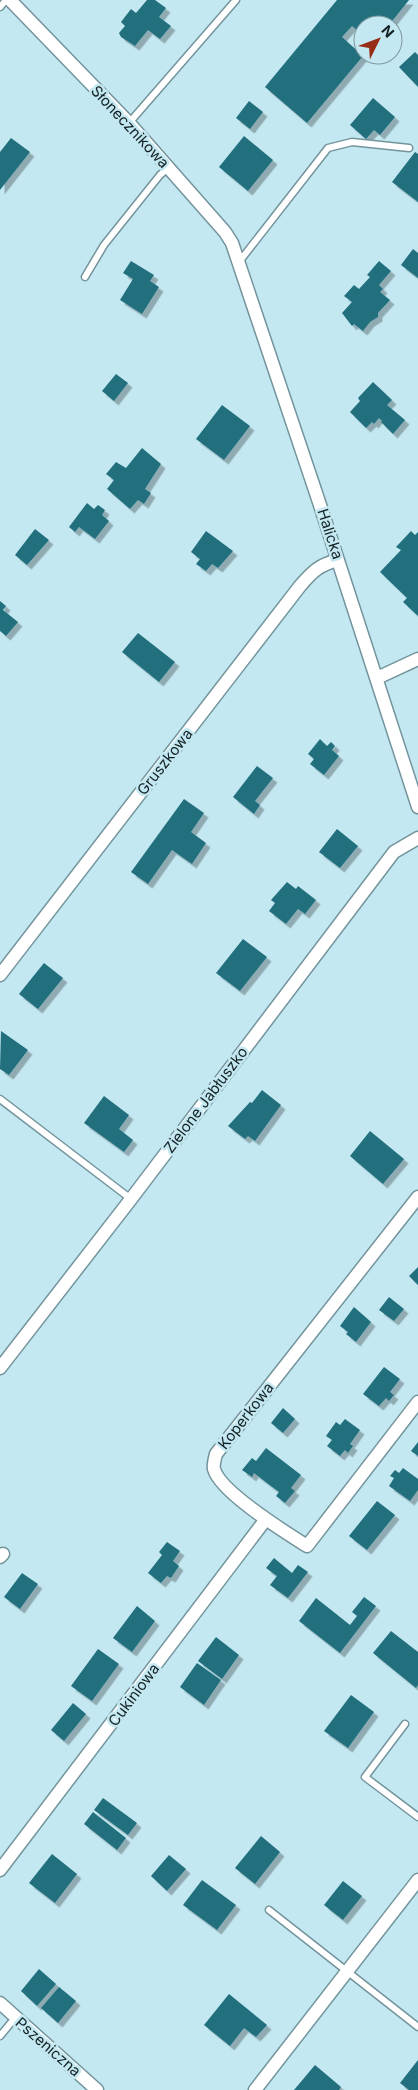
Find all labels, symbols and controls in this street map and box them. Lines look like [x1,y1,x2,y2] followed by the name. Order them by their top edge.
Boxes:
[353,15,403,65] north arrow
[378,21,398,41] text: N
[87,81,174,172] street label: Słonecznikowa
[313,506,348,562] street label: Halicka
[133,725,196,799] street label: Gruszkowa
[159,1043,252,1157] street label: Zielone Jabłuszko
[214,1378,278,1453] street label: Koperkowa
[104,1660,163,1730] street label: Cukiniowa
[12,2013,85,2080] street label: Pszeniczna

